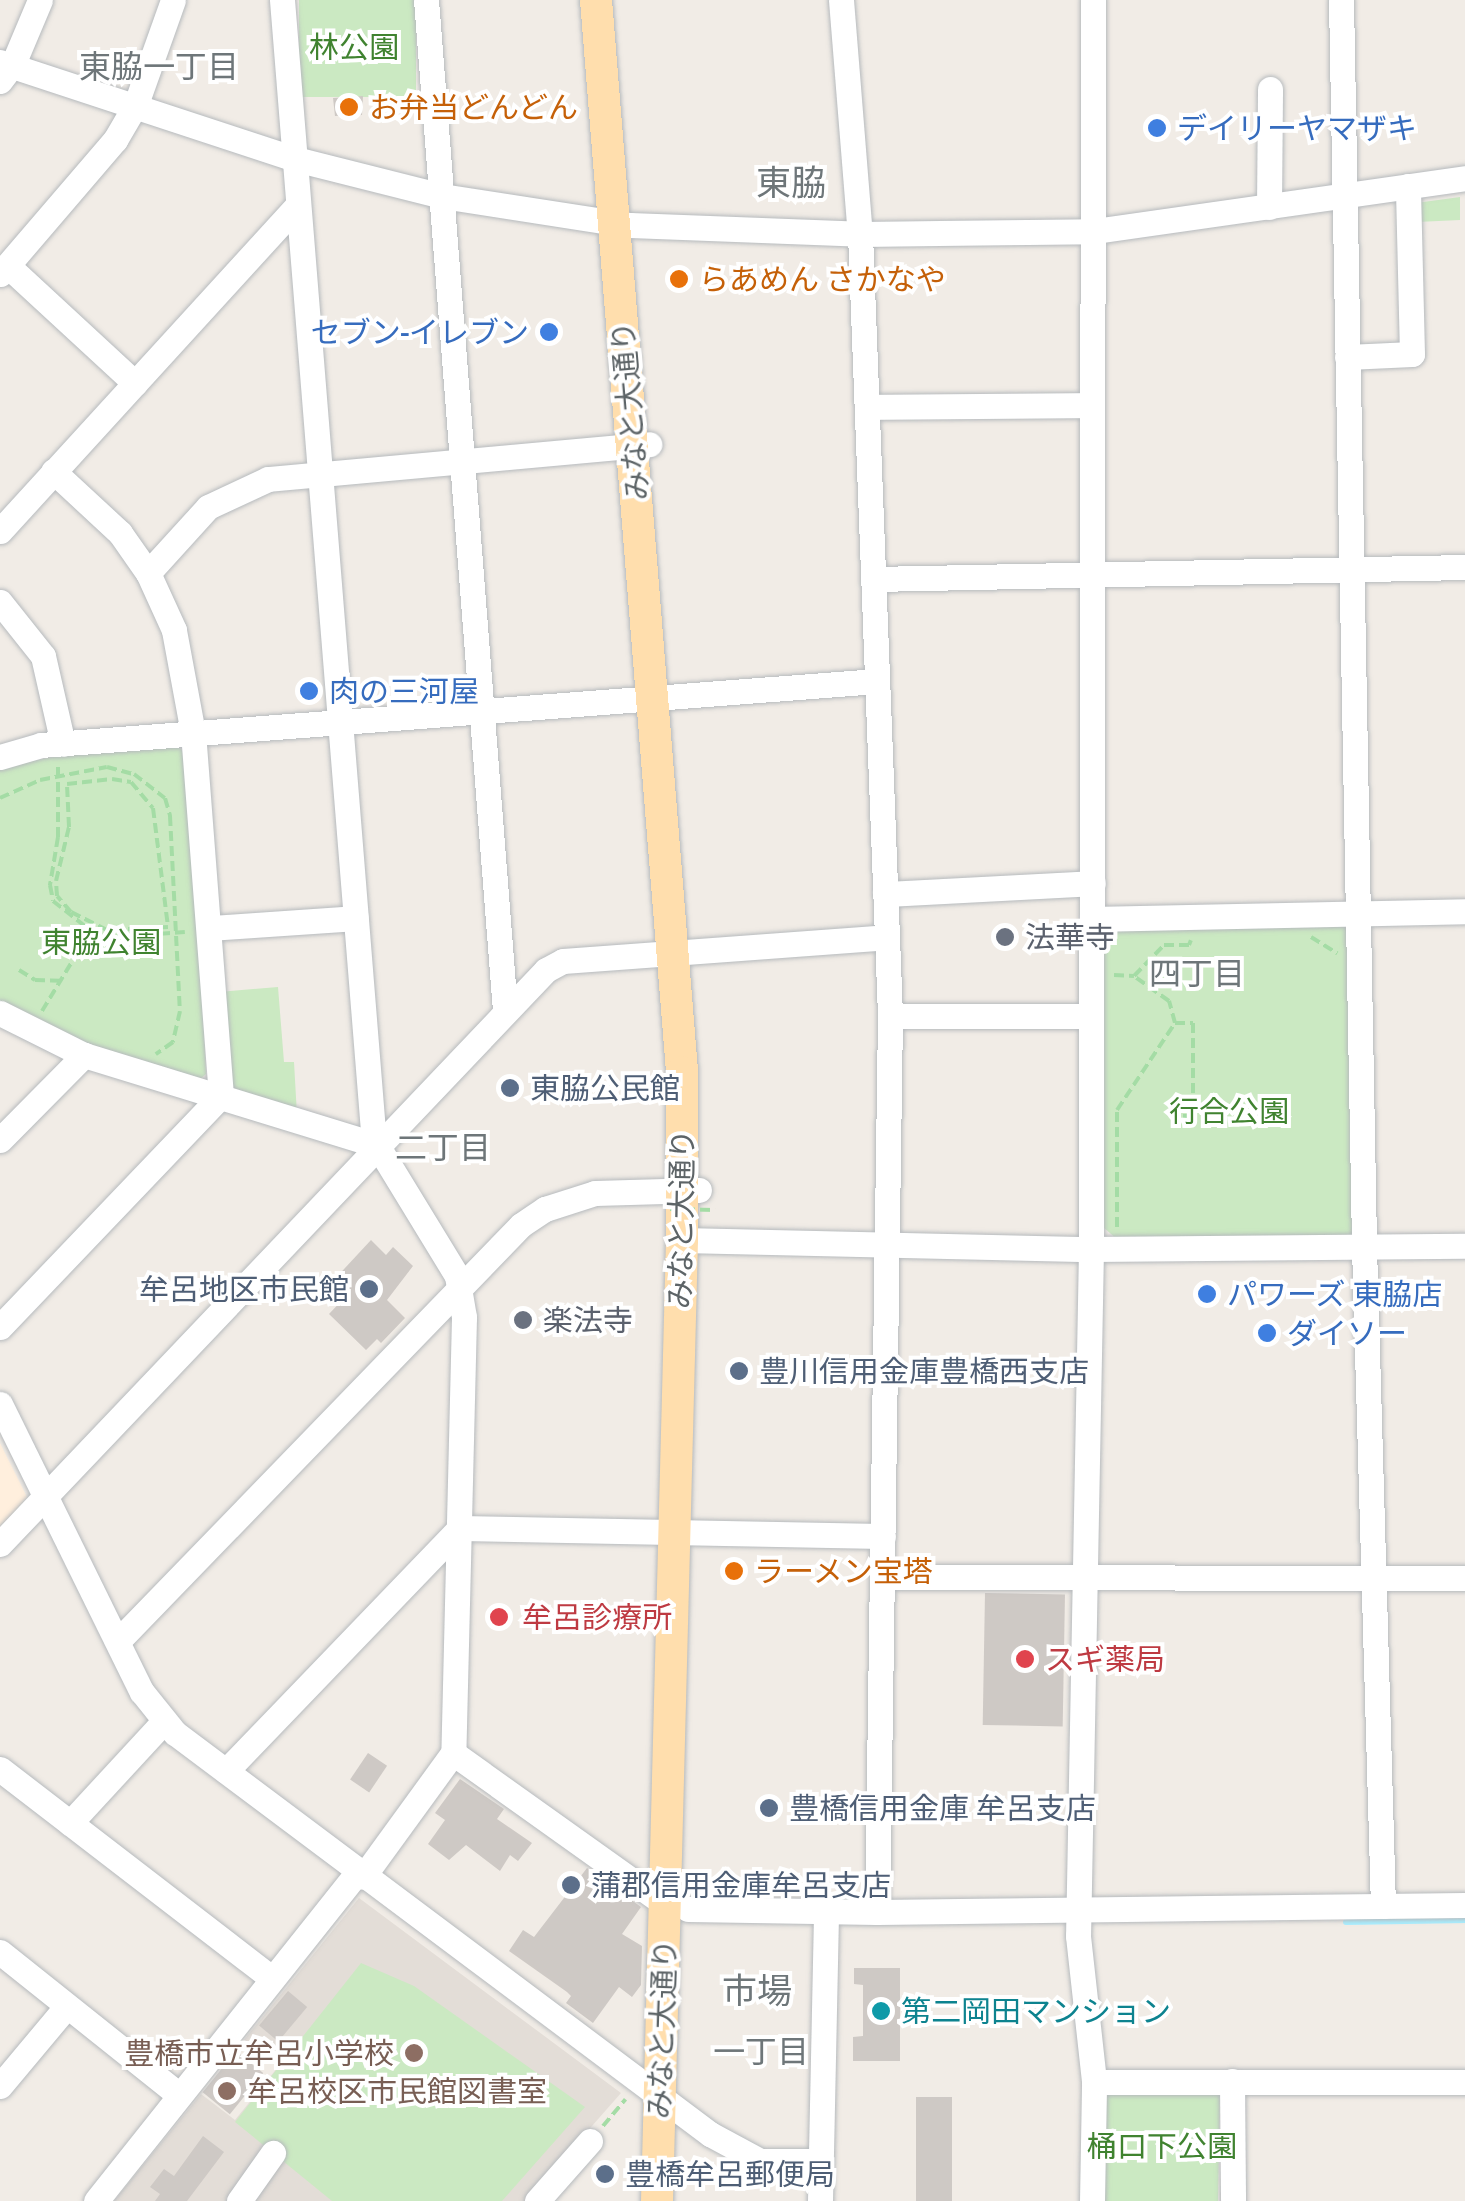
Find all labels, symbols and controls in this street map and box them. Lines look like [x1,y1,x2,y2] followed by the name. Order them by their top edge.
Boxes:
[309,29,399,65] park label: 林公園
[79,48,239,86] district label: 東脇一丁目
[369,89,579,125] place label: お弁当どんどん
[338,96,360,118] marker: お弁当どんどん
[1177,110,1417,146] place label: デイリーヤマザキ
[1146,117,1168,139] marker: デイリーヤマザキ
[756,162,826,204] district label: 東脇
[699,261,946,297] place label: らあめん さかなや
[668,268,690,290] marker: らあめん さかなや
[311,314,529,350] place label: セブン-イレブン
[604,320,656,502] street label: みなと大通り
[538,321,560,343] marker: セブン-イレブン
[329,673,479,709] place label: 肉の三河屋
[298,680,320,702] marker: 肉の三河屋
[1025,919,1115,955] place label: 法華寺
[41,924,161,960] park label: 東脇公園
[994,926,1016,948] marker: 法華寺
[1149,955,1245,993] district label: 四丁目
[530,1070,680,1106] place label: 東脇公民館
[499,1077,521,1099] marker: 東脇公民館
[1169,1093,1289,1129] park label: 行合公園
[395,1129,491,1167] district label: 二丁目
[661,1129,701,1309] street label: みなと大通り
[139,1271,349,1307] place label: 牟呂地区市民館
[1227,1276,1444,1312] place label: パワーズ 東脇店
[358,1278,380,1300] marker: 牟呂地区市民館
[1196,1283,1218,1305] marker: パワーズ 東脇店
[543,1302,633,1338] place label: 楽法寺
[512,1309,534,1331] marker: 楽法寺
[1287,1315,1407,1351] place label: ダイソー
[1256,1322,1278,1344] marker: ダイソー
[759,1353,1089,1389] place label: 豊川信用金庫豊橋西支店
[728,1360,750,1382] marker: 豊川信用金庫豊橋西支店
[754,1553,934,1589] place label: ラーメン宝塔
[723,1560,745,1582] marker: ラーメン宝塔
[522,1599,672,1635] place label: 牟呂診療所
[486,1604,512,1630] marker: 牟呂診療所
[1045,1641,1165,1677] place label: スギ薬局
[1014,1648,1036,1670] marker: スギ薬局
[789,1790,1096,1826] place label: 豊橋信用金庫 牟呂支店
[758,1797,780,1819] marker: 豊橋信用金庫 牟呂支店
[591,1867,891,1903] place label: 蒲郡信用金庫牟呂支店
[560,1874,582,1896] marker: 蒲郡信用金庫牟呂支店
[641,1938,683,2120] street label: みなと大通り
[722,1970,792,2012] district label: 市場
[901,1993,1171,2029] place label: 第二岡田マンション
[870,2000,892,2022] marker: 第二岡田マンション
[713,2033,809,2071] district label: 一丁目
[124,2035,394,2071] place label: 豊橋市立牟呂小学校
[403,2042,425,2064] marker: 豊橋市立牟呂小学校
[247,2073,547,2109] place label: 牟呂校区市民館図書室
[216,2080,238,2102] marker: 牟呂校区市民館図書室
[1087,2128,1237,2164] park label: 桶口下公園
[625,2156,835,2192] place label: 豊橋牟呂郵便局
[594,2163,616,2185] marker: 豊橋牟呂郵便局

